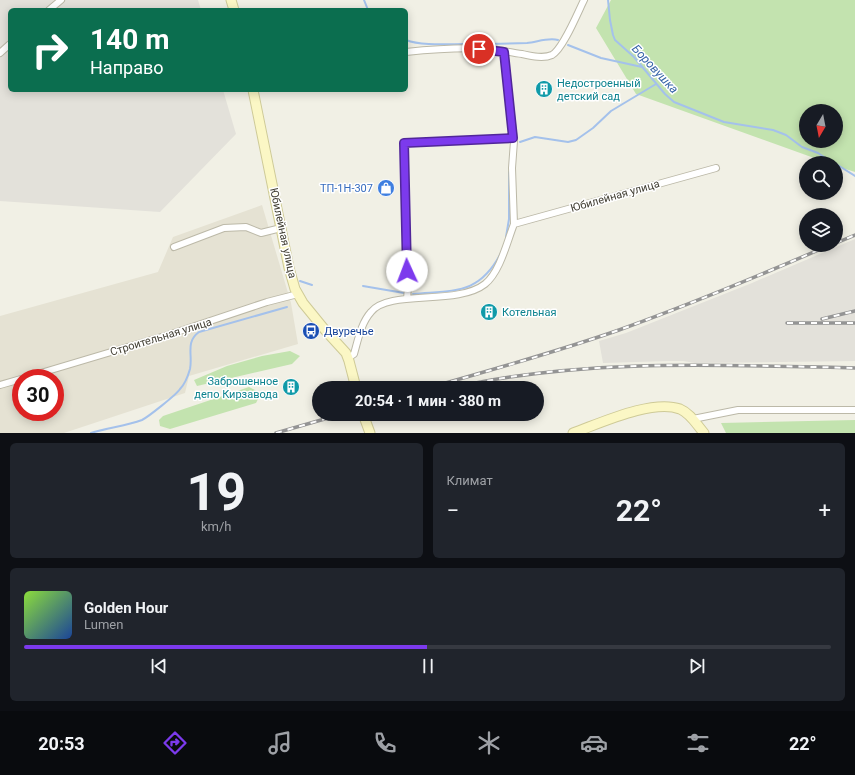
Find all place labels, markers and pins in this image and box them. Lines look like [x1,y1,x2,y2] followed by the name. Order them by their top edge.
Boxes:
[462,32,496,66] pin
[557,77,641,103] place label: Недостроенный детский сад
[534,79,554,99] building icon: Недостроенный детский сад
[376,178,396,198] shop icon: ТП-1Н-307
[320,182,373,195] place label: ТП-1Н-307
[479,302,499,322] building icon: Котельная
[502,306,556,319] place label: Котельная
[301,321,321,341] bus stop icon: Двуречье
[324,325,374,338] place label: Двуречье
[194,375,278,401] place label: Заброшенное депо Кирзавода
[281,377,301,397] building icon: Заброшенное депо Кирзавода

